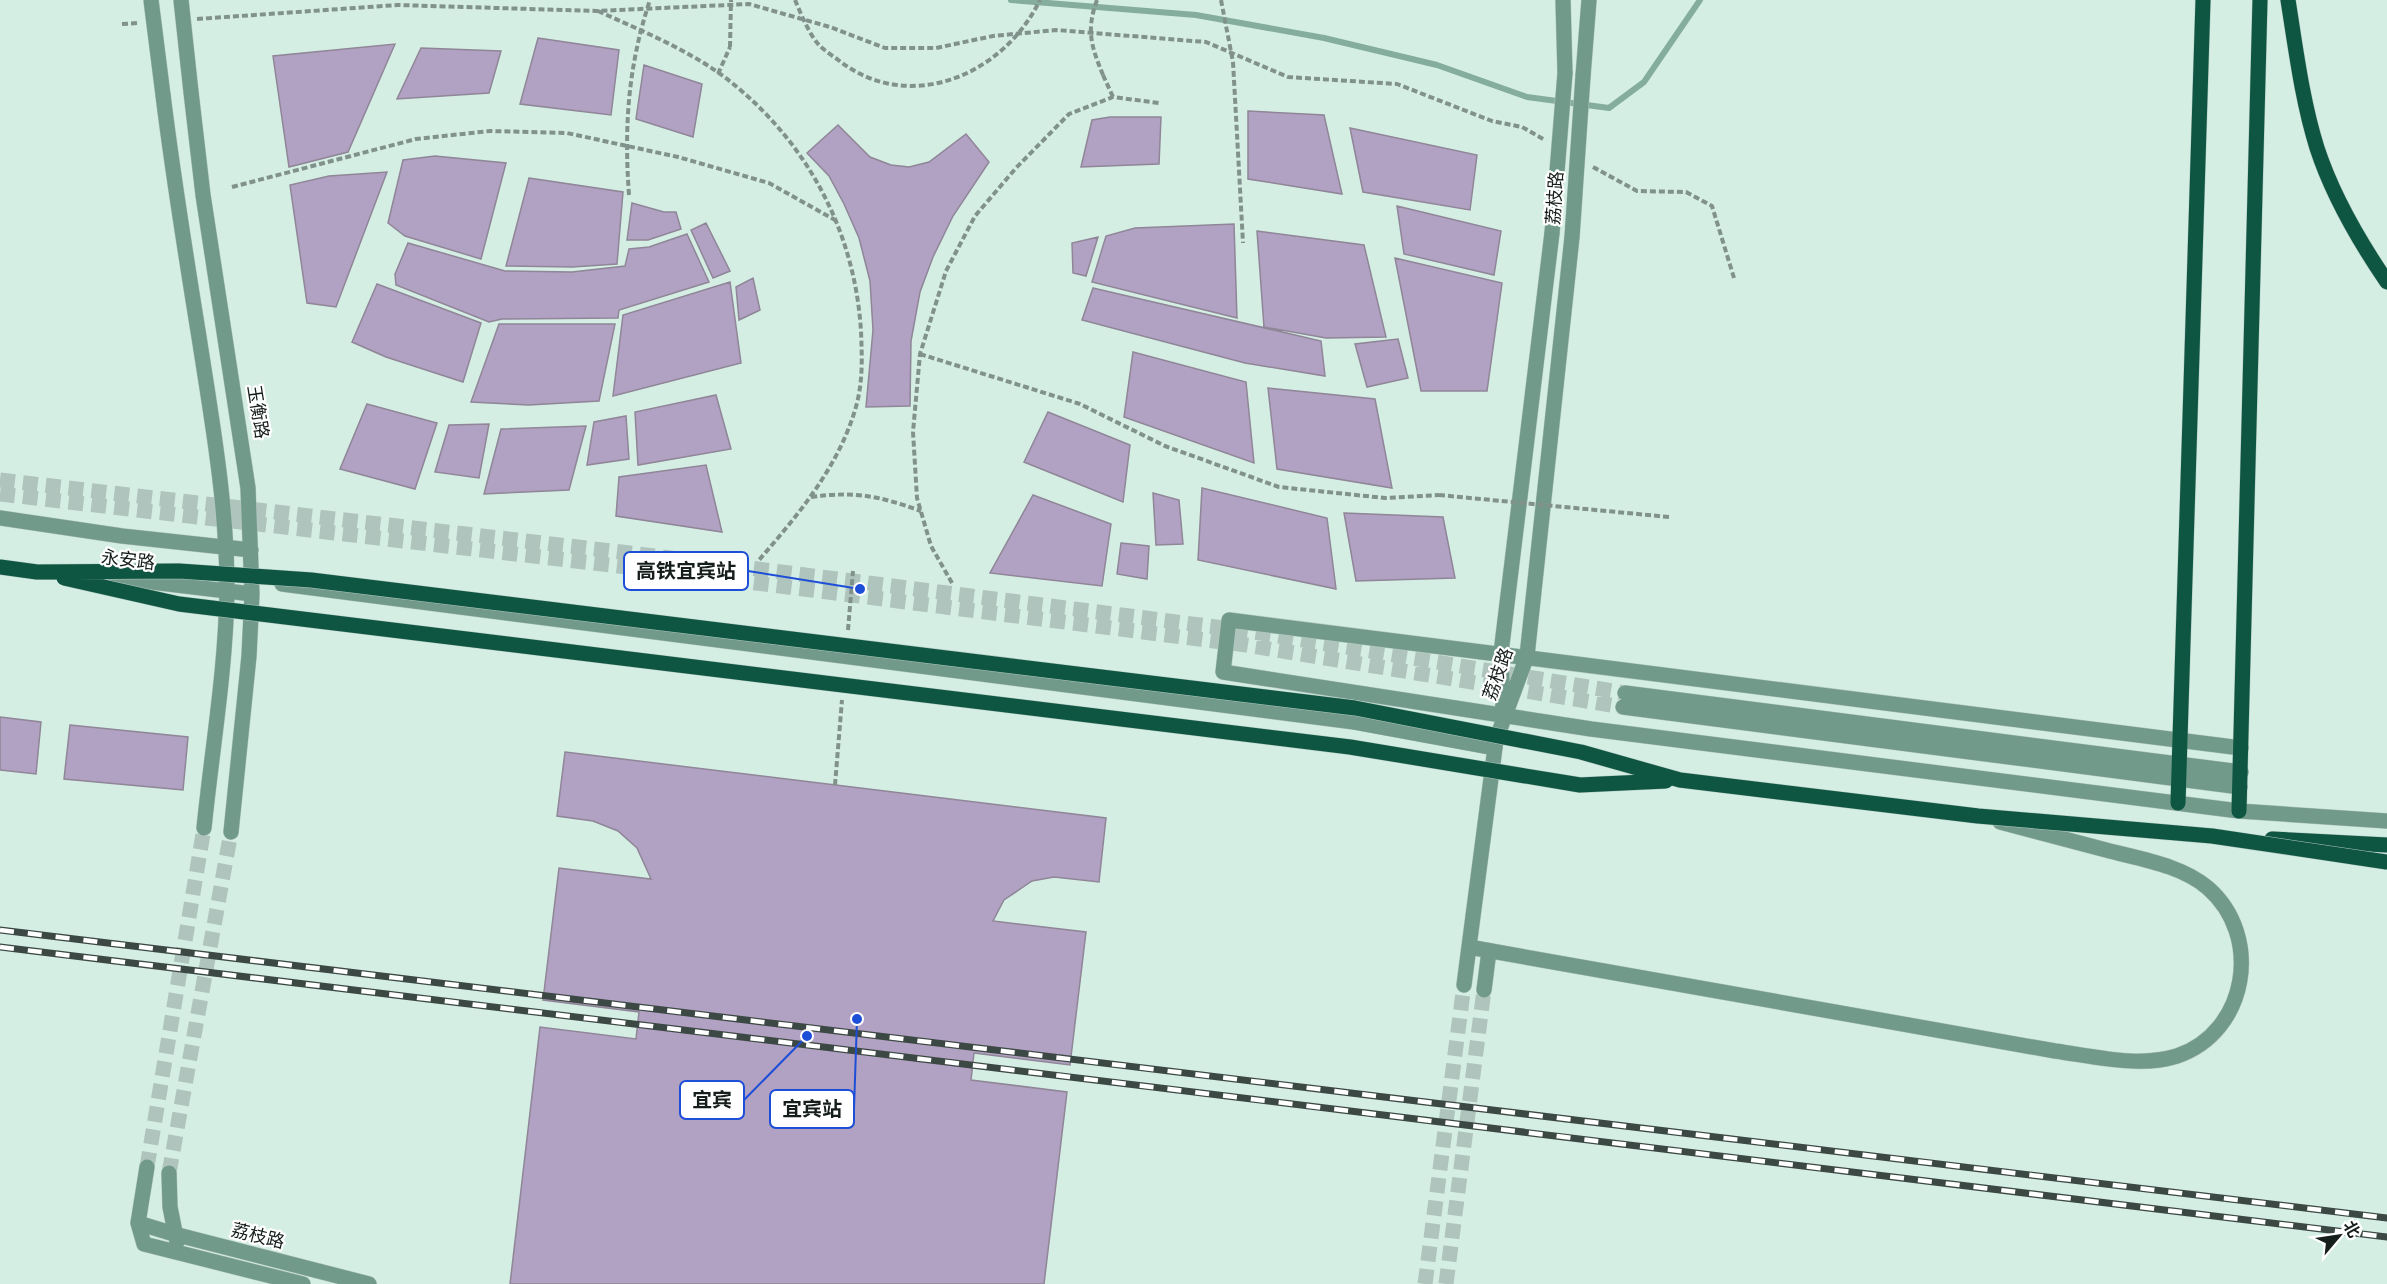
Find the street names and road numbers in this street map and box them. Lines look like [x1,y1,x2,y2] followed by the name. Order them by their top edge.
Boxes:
[1542,170,1568,226] street label: 荔枝路
[243,384,273,440] street label: 玉衡路
[100,546,156,574] street label: 永安路
[1478,645,1518,703] street label: 荔枝路
[229,1219,287,1253] street label: 荔枝路

